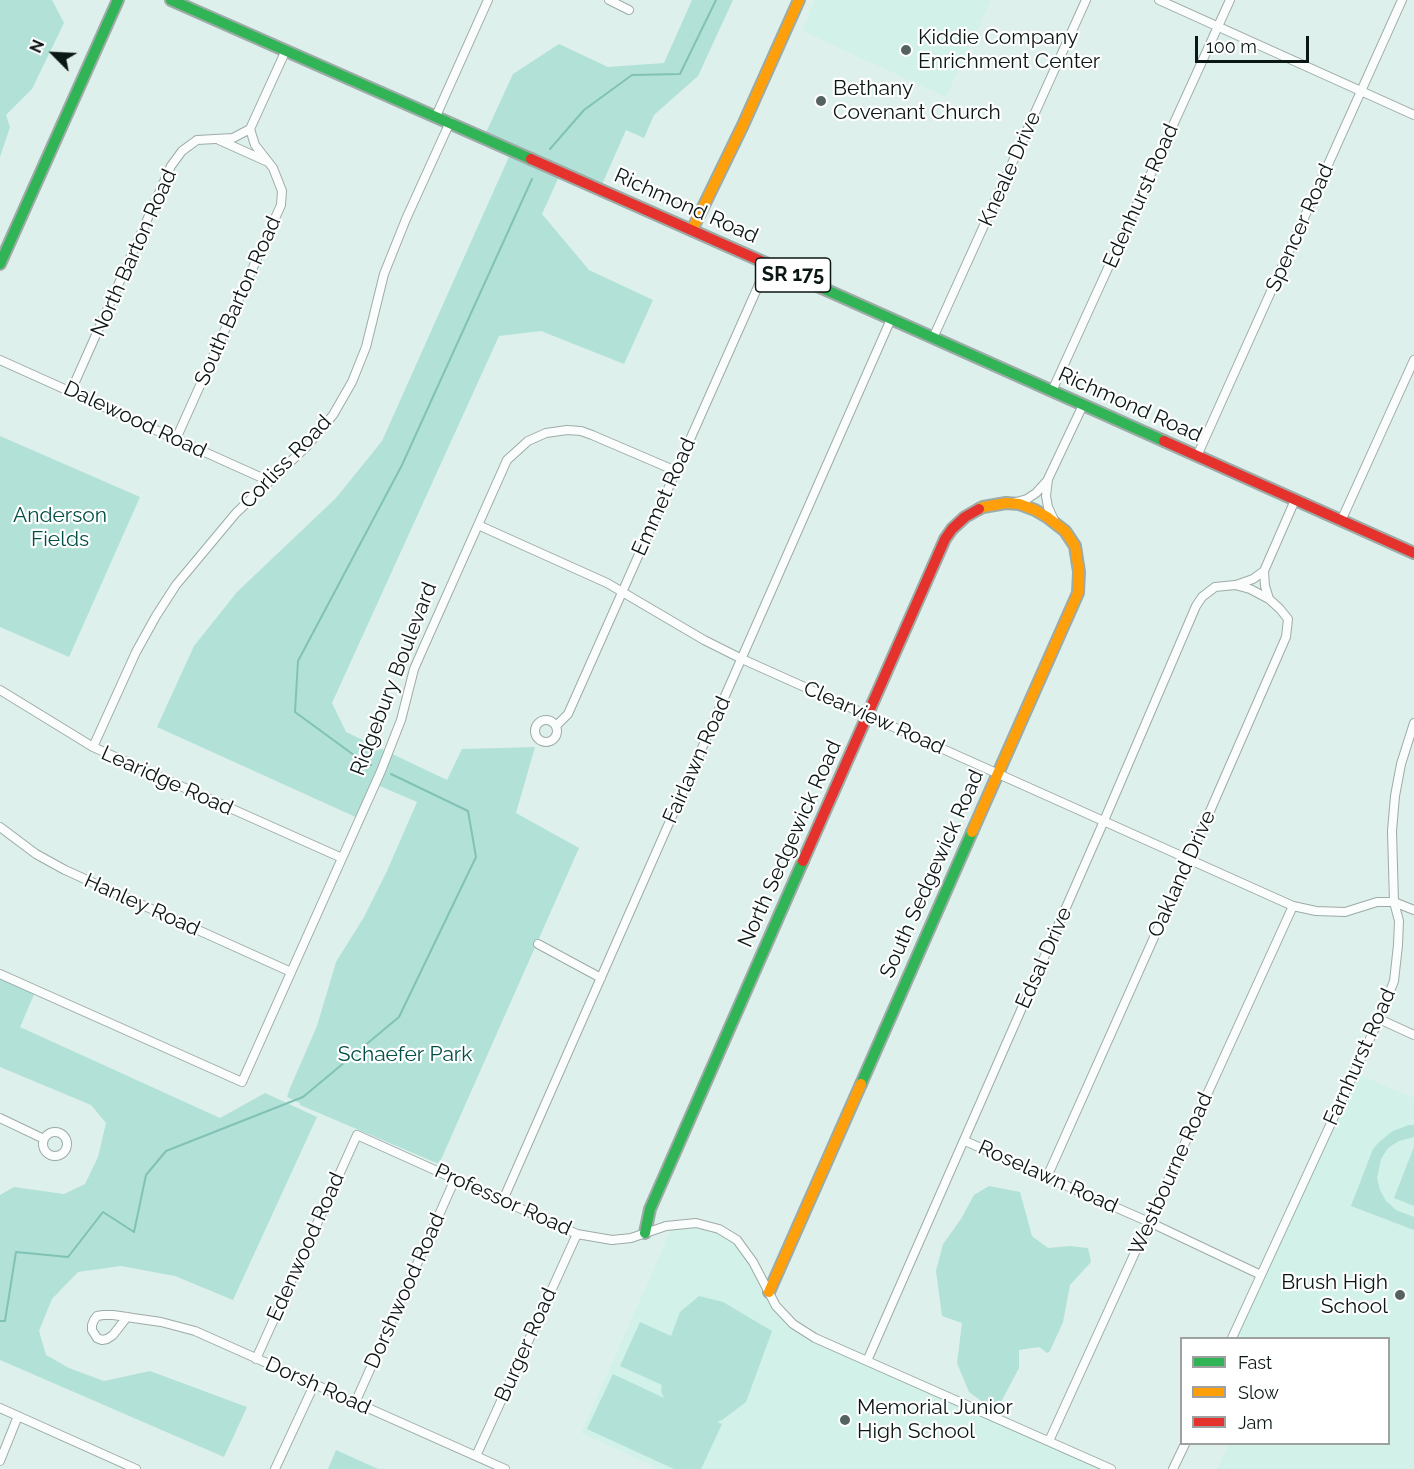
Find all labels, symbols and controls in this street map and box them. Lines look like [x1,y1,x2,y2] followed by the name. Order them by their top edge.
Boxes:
[24,24,84,84] north arrow
[1198,24,1312,62] scale bar
[918,25,1100,75] place label: Kiddie Company Enrichment Center
[1206,36,1257,57] text: 100 m
[26,37,48,56] text: N
[899,43,913,57] marker: Kiddie Company Enrichment Center
[833,76,1001,126] place label: Bethany Covenant Church
[814,94,828,108] marker: Bethany Covenant Church
[973,108,1047,230] street label: Kneale Drive
[1098,120,1184,272] street label: Edenhurst Road
[1261,160,1339,296] street label: Spencer Road
[610,163,762,249] street label: Richmond Road
[86,165,182,341] street label: North Barton Road
[189,213,287,389] street label: South Barton Road
[756,258,830,292] road number: SR 175
[1054,362,1206,448] street label: Richmond Road
[60,376,210,464] street label: Dalewood Road
[235,410,337,514] street label: Corliss Road
[627,434,701,560] street label: Emmet Road
[13,503,107,553] park label: Anderson Fields
[345,579,443,779] street label: Ridgebury Boulevard
[800,676,948,760] street label: Clearview Road
[658,693,736,827] street label: Fairlawn Road
[733,737,847,951] street label: North Sedgewick Road
[97,741,237,821] street label: Learidge Road
[875,766,989,982] street label: South Sedgewick Road
[1143,807,1221,941] street label: Oakland Drive
[80,868,204,942] street label: Hanley Road
[1010,903,1078,1013] street label: Edsal Drive
[1319,985,1401,1129] street label: Farnhurst Road
[338,1042,472,1068] park label: Schaefer Park
[1124,1089,1218,1259] street label: Westbourne Road
[974,1135,1122,1219] street label: Roselawn Road
[431,1159,575,1241] street label: Professor Road
[262,1169,350,1325] street label: Edenwood Road
[359,1209,451,1373] street label: Dorshwood Road
[1281,1270,1388,1320] place label: Brush High School
[490,1284,562,1406] street label: Burger Road
[1393,1288,1407,1302] marker: Brush High School
[1180,1337,1390,1445] legend
[261,1352,375,1420] street label: Dorsh Road
[1238,1352,1272,1373] text: Fast
[1238,1382,1279,1403] text: Slow
[857,1395,1013,1445] place label: Memorial Junior High School
[1238,1412,1273,1433] text: Jam
[838,1413,852,1427] marker: Memorial Junior High School

